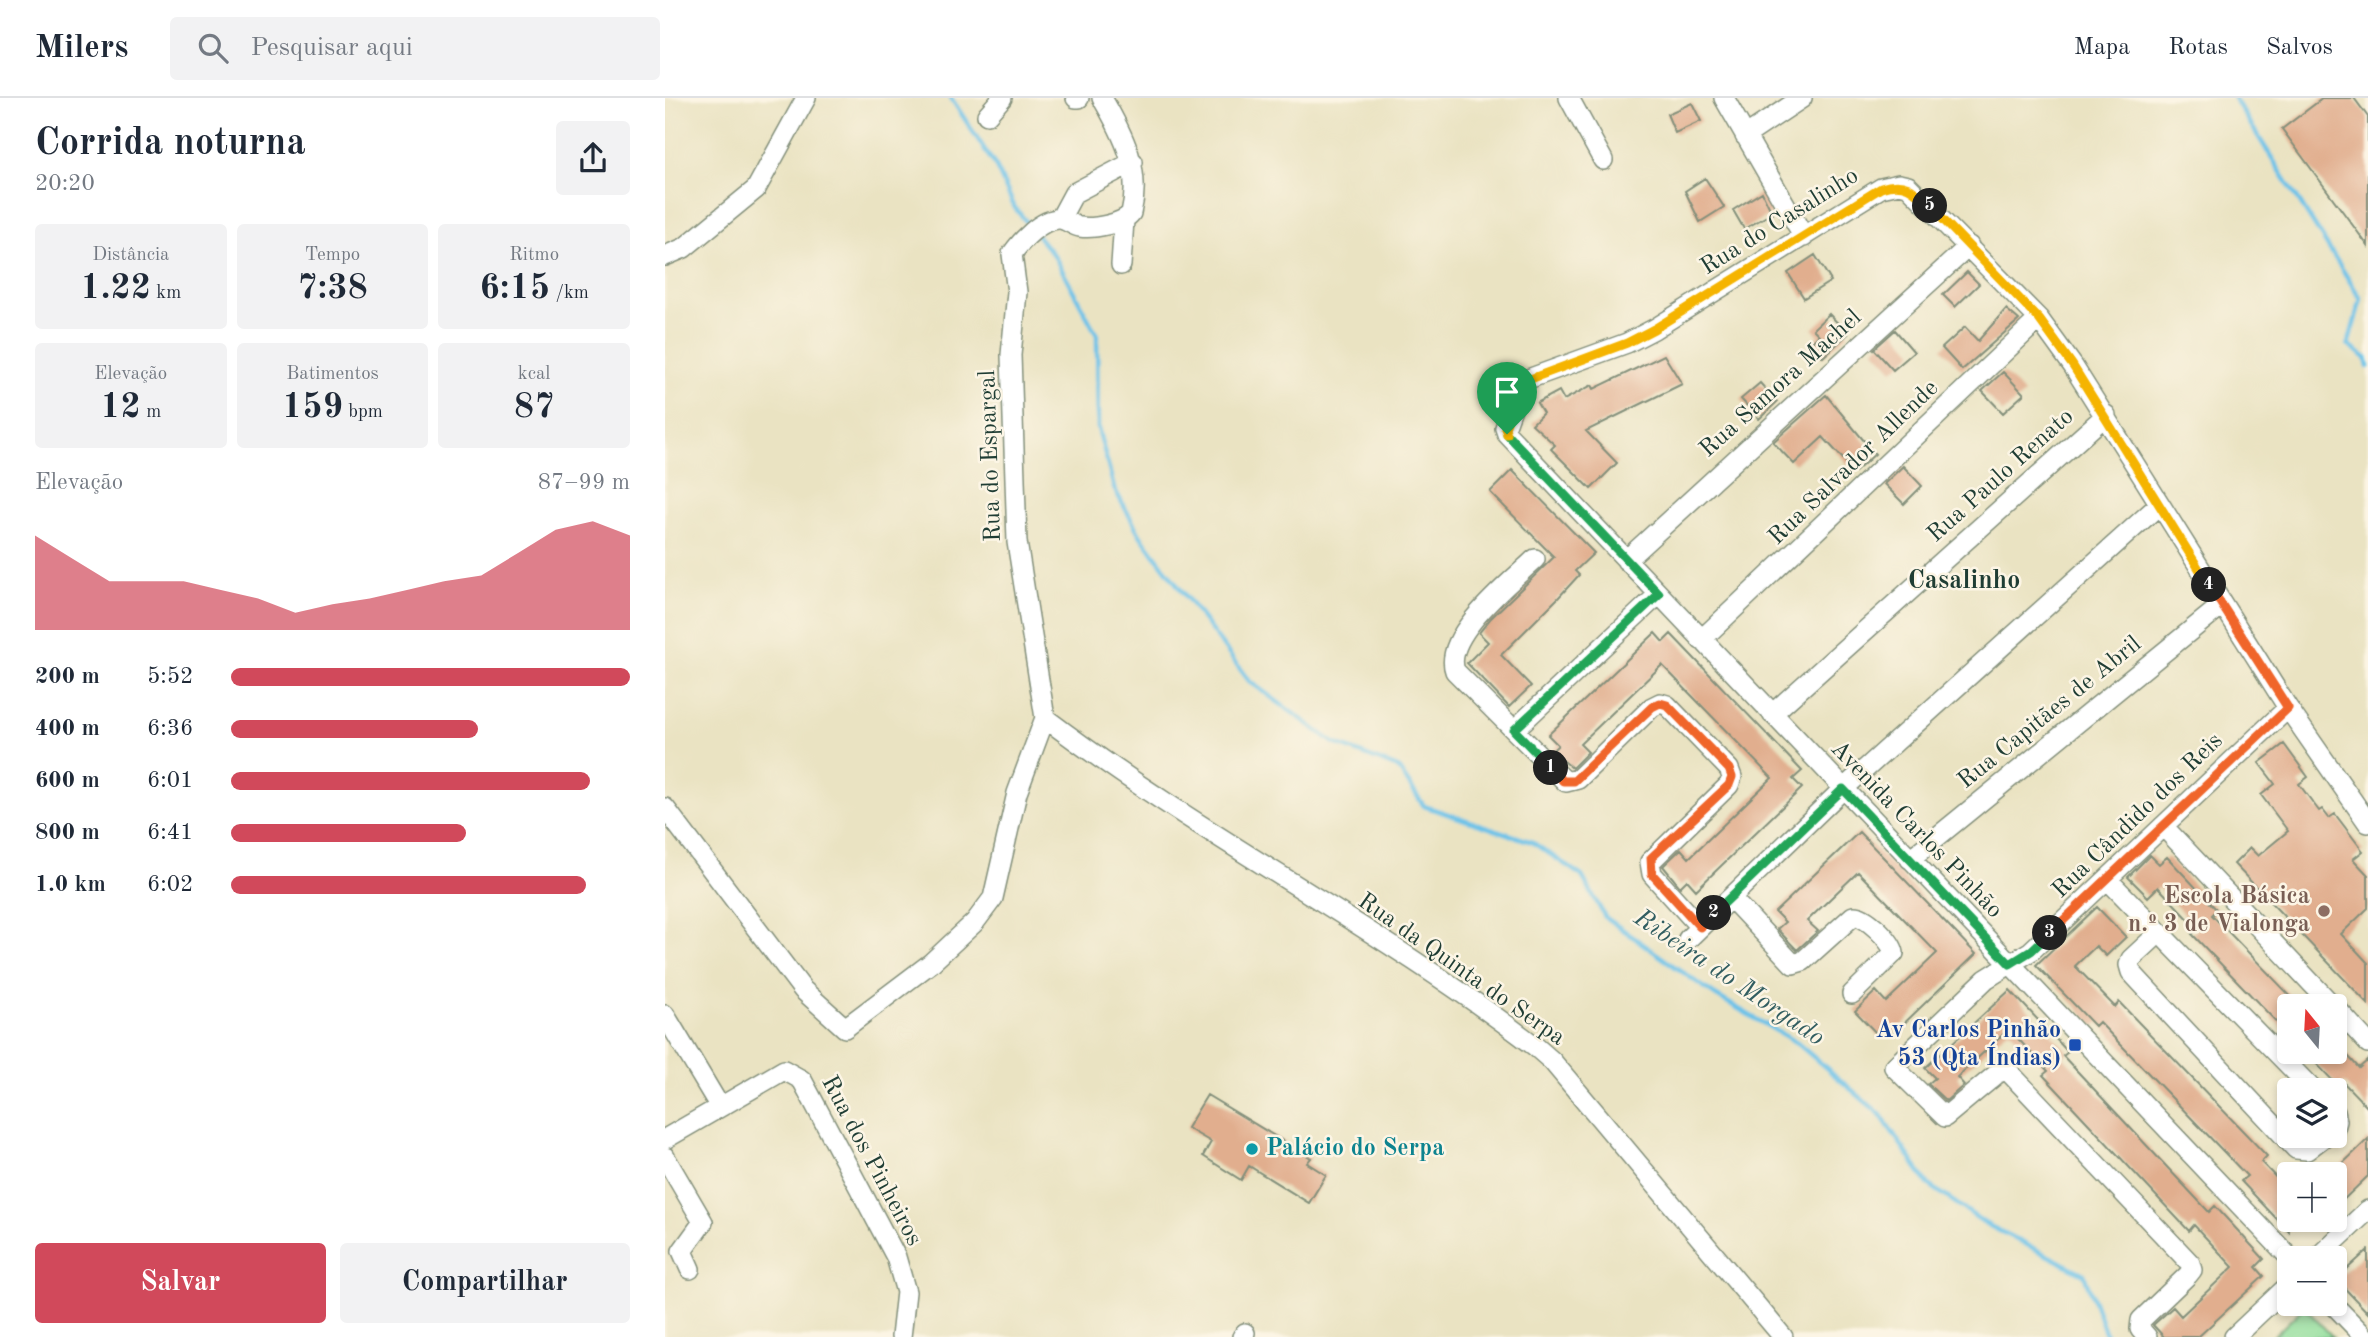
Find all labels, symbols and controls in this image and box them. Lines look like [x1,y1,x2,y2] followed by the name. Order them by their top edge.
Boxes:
[170,17,660,80] search box
[194,29,232,67] icon: search
[35,32,128,65] text: Milers
[250,35,413,61] text: Pesquisar aqui
[2074,36,2130,60] text: Mapa
[2168,36,2228,60] text: Rotas
[2266,36,2333,60] text: Salvos
[556,121,630,195] button: share
[35,125,306,163] text: Corrida noturna
[1697,164,1863,280] street label: Rua do Casalinho
[35,172,95,195] text: 20:20
[1913,188,1947,224] pin: 5
[1924,196,1935,215] text: 5
[92,246,169,265] text: Distância
[305,246,360,265] text: Tempo
[509,246,559,265] text: Ritmo
[80,271,151,306] text: 1.22
[297,271,368,306] text: 7:38
[479,271,550,306] text: 6:15
[151,284,181,303] text: km
[550,284,589,303] text: /km
[1696,306,1866,462] street label: Rua Samora Machel
[1477,362,1537,434] pin
[94,365,167,384] text: Elevação
[286,365,379,384] text: Batimentos
[518,365,551,384] text: kcal
[976,370,1006,542] street label: Rua do Espargal
[1488,373,1526,411] icon: arrive
[1765,376,1943,550] street label: Rua Salvador Allende
[100,390,141,425] text: 12
[282,390,343,425] text: 159
[514,390,554,425] text: 87
[141,403,161,422] text: m
[343,403,383,422] text: bpm
[1923,405,2079,547] street label: Rua Paulo Renato
[35,471,123,494] text: Elevação
[538,471,630,494] text: 87–99 m
[1908,568,2020,594] district label: Casalinho
[2191,568,2227,602] pin: 4
[2203,575,2214,594] text: 4
[1954,632,2146,794] street label: Rua Capitães de Abril
[35,665,100,688] text: 200 m
[147,665,193,688] text: 5:52
[35,717,100,740] text: 400 m
[147,717,193,740] text: 6:36
[2048,729,2228,903] street label: Rua Cândido dos Reis
[1825,737,2007,923] street label: Avenida Carlos Pinhão
[1533,750,1568,786] pin: 1
[1545,758,1556,777] text: 1
[35,769,100,792] text: 600 m
[147,769,193,792] text: 6:01
[35,821,100,844] text: 800 m
[147,821,193,844] text: 6:41
[35,873,106,896] text: 1.0 km
[147,873,193,896] text: 6:02
[2128,885,2310,937] place label: Escola Básica n.º 3 de Vialonga
[1353,889,1569,1051] street label: Rua da Quinta do Serpa
[1697,896,1731,930] pin: 2
[1708,903,1719,922] text: 2
[2316,903,2332,919] marker: Escola Básica n.º 3 de Vialonga
[1628,904,1829,1051] water label: Ribeira do Morgado
[2033,916,2067,950] pin: 3
[2044,923,2055,942] text: 3
[2277,994,2347,1064] north arrow
[2277,994,2347,1316] map controls
[1875,1019,2061,1071] place label: Av Carlos Pinhão 53 (Qta Índias)
[2067,1037,2083,1053] marker: Av Carlos Pinhão 53 (Qta Índias)
[816,1072,926,1250] street label: Rua dos Pinheiros
[2277,1078,2347,1148] button: layers
[1266,1137,1444,1161] place label: Palácio do Serpa
[1244,1141,1260,1157] marker: Palácio do Serpa
[2277,1162,2347,1232] button: +
[35,1243,326,1323] button: Salvar
[340,1243,630,1323] button: Compartilhar
[2277,1246,2347,1316] button: −

